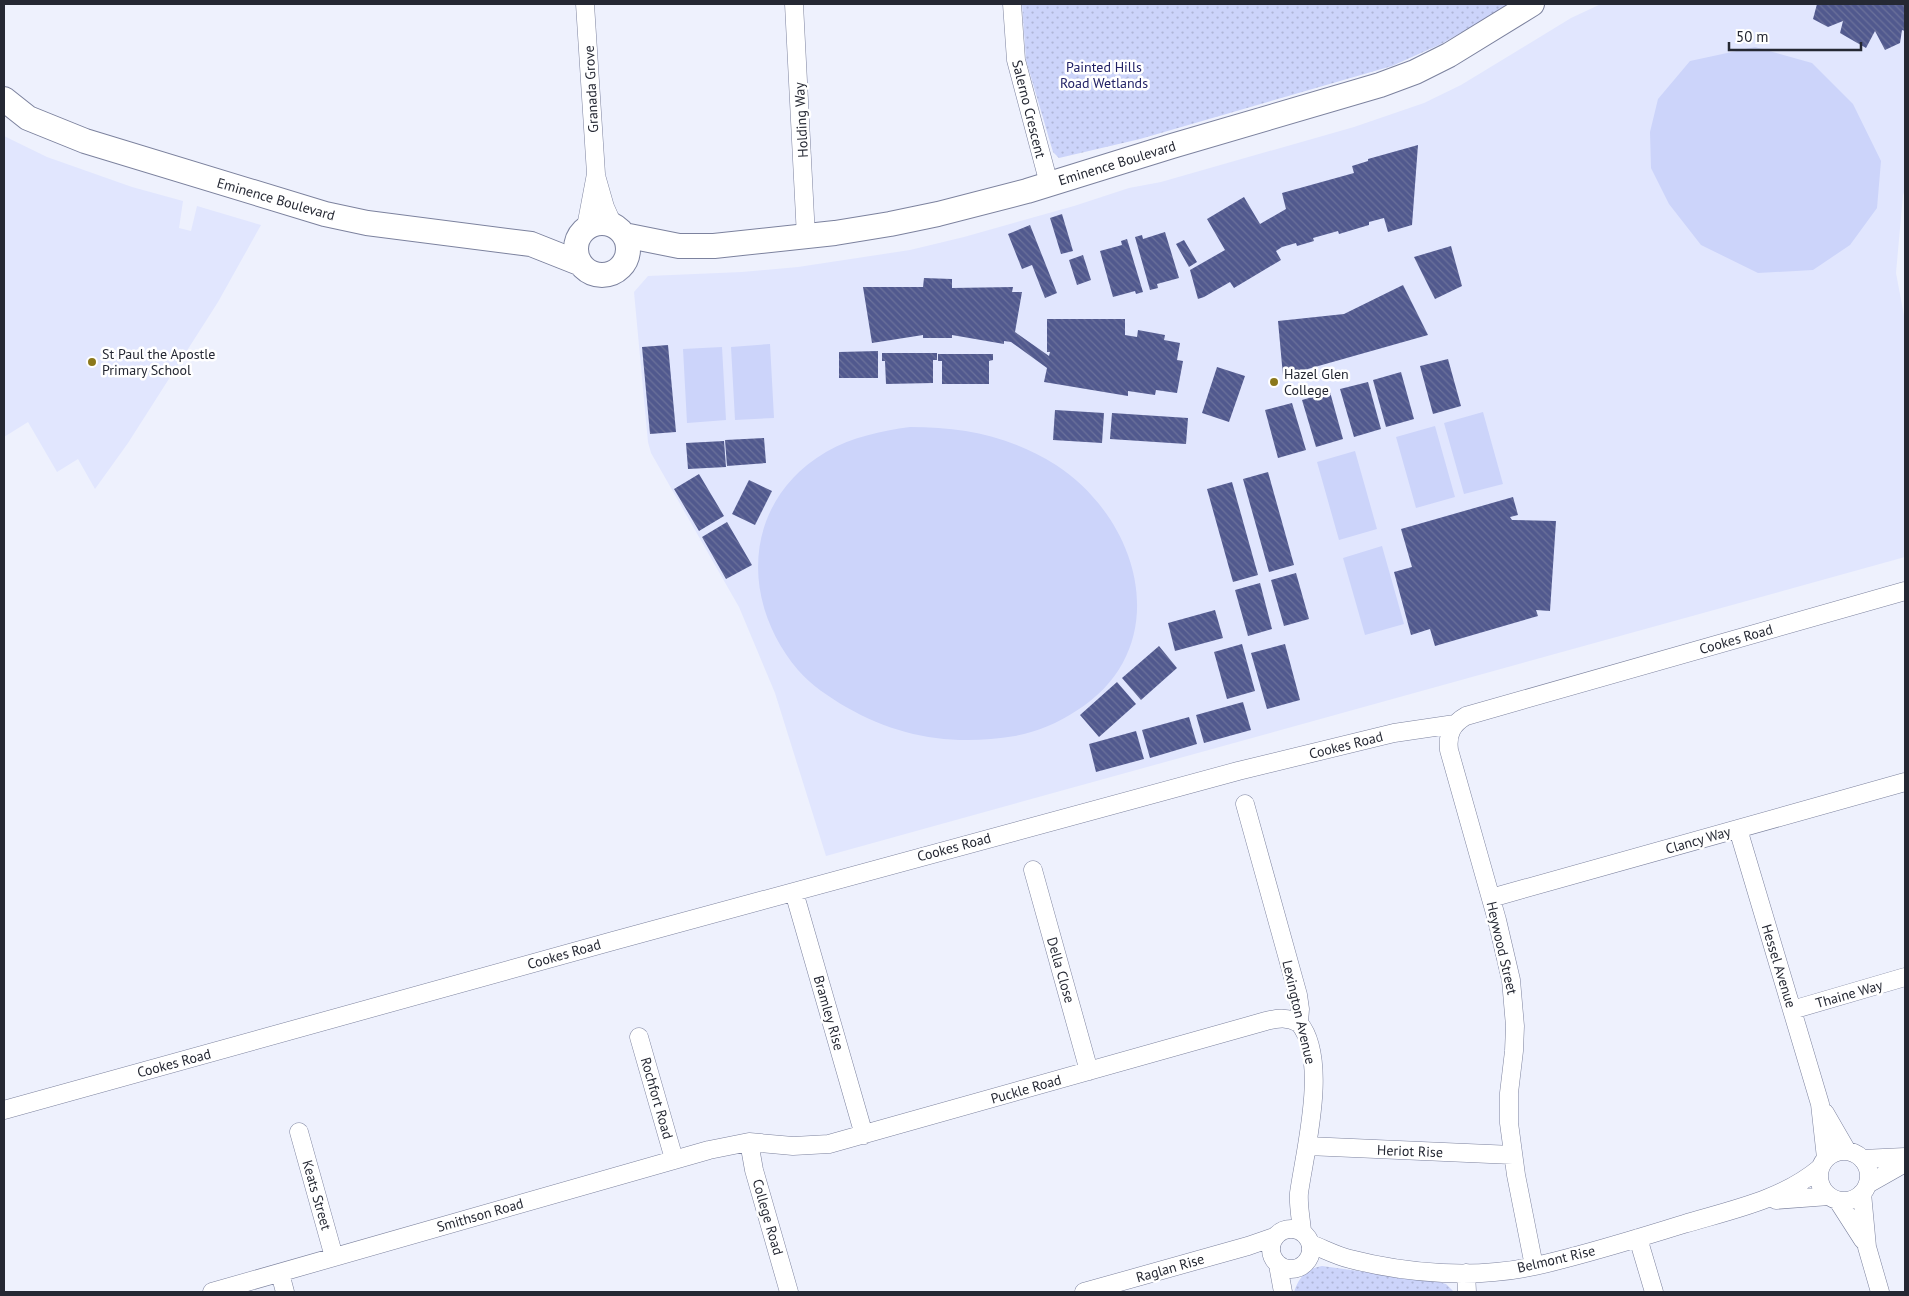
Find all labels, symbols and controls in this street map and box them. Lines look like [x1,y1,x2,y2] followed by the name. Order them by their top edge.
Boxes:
[1729,20,1862,52] scale bar
[1736,27,1769,46] text: 50 m
[580,45,602,133] street label: Granada Grove
[1008,58,1050,160] street label: Salerno Crescent
[1060,58,1148,92] park label: Painted Hills Road Wetlands
[790,81,812,158] street label: Holding Way
[1056,137,1178,189] street label: Eminence Boulevard
[215,174,337,224] street label: Eminence Boulevard
[102,345,215,379] place label: St Paul the Apostle Primary School
[86,356,98,368] marker: St Paul the Apostle Primary School
[1284,365,1349,399] place label: Hazel Glen College
[1268,376,1280,388] marker: Hazel Glen College
[1697,620,1775,658] street label: Cookes Road
[1307,727,1385,763] street label: Cookes Road
[1663,822,1733,858] street label: Clancy Way
[915,829,993,865] street label: Cookes Road
[1483,900,1522,997] street label: Heywood Street
[1758,922,1800,1010] street label: Hessel Avenue
[525,935,603,973] street label: Cookes Road
[1043,935,1079,1005] street label: Della Close
[1278,958,1320,1066] street label: Lexington Avenue
[810,974,848,1052] street label: Bramley Rise
[1813,976,1885,1012] street label: Thaine Way
[135,1045,213,1081] street label: Cookes Road
[637,1055,677,1141] street label: Rochfort Road
[989,1070,1063,1108] street label: Puckle Road
[1377,1141,1443,1161] street label: Heriot Rise
[298,1158,336,1232] street label: Keats Street
[749,1177,787,1257] street label: College Road
[435,1194,525,1236] street label: Smithson Road
[1515,1241,1597,1277] street label: Belmont Rise
[1134,1250,1206,1286] street label: Raglan Rise

